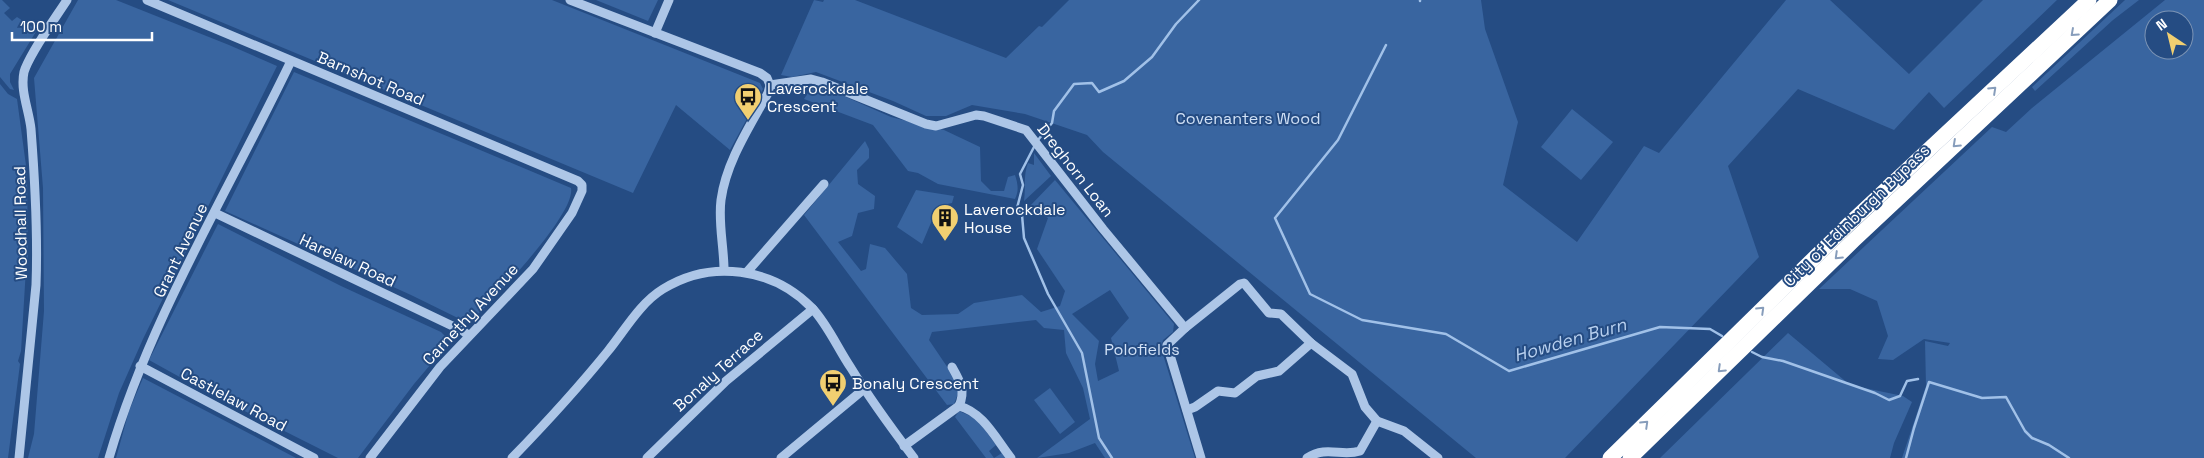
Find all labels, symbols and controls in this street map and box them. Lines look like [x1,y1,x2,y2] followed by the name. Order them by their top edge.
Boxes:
[12,10,152,42] scale bar
[2144,10,2194,60] north arrow
[2153,14,2171,34] text: N
[20,17,62,36] text: 100 m
[2071,27,2080,36] one-way arrow
[314,46,427,110] street label: Barnshot Road
[767,78,869,117] place label: Laverockdale Crescent
[733,82,763,121] bus stop icon: Laverockdale Crescent
[1987,87,1996,96] one-way arrow
[1176,108,1320,129] park label: Covenanters Wood
[1032,119,1119,221] street label: Dreghorn Loan
[1952,138,1961,147] one-way arrow
[1779,140,1934,291] street label: City of Edinburgh Bypass
[9,166,32,280] street label: Woodhall Road
[148,199,212,301] street label: Grant Avenue
[964,199,1066,238] place label: Laverockdale House
[930,203,960,242] building icon: Laverockdale House
[296,229,399,292] street label: Harelaw Road
[1835,250,1844,259] one-way arrow
[418,259,523,370] street label: Carnethy Avenue
[1755,307,1764,316] one-way arrow
[1511,312,1630,367] water label: Howden Burn
[669,324,768,416] street label: Bonaly Terrace
[1104,339,1180,360] park label: Polofields
[177,363,291,436] street label: Castlelaw Road
[1718,363,1727,372] one-way arrow
[818,368,848,407] bus stop icon: Bonaly Crescent
[852,373,979,394] place label: Bonaly Crescent
[1639,421,1648,430] one-way arrow

